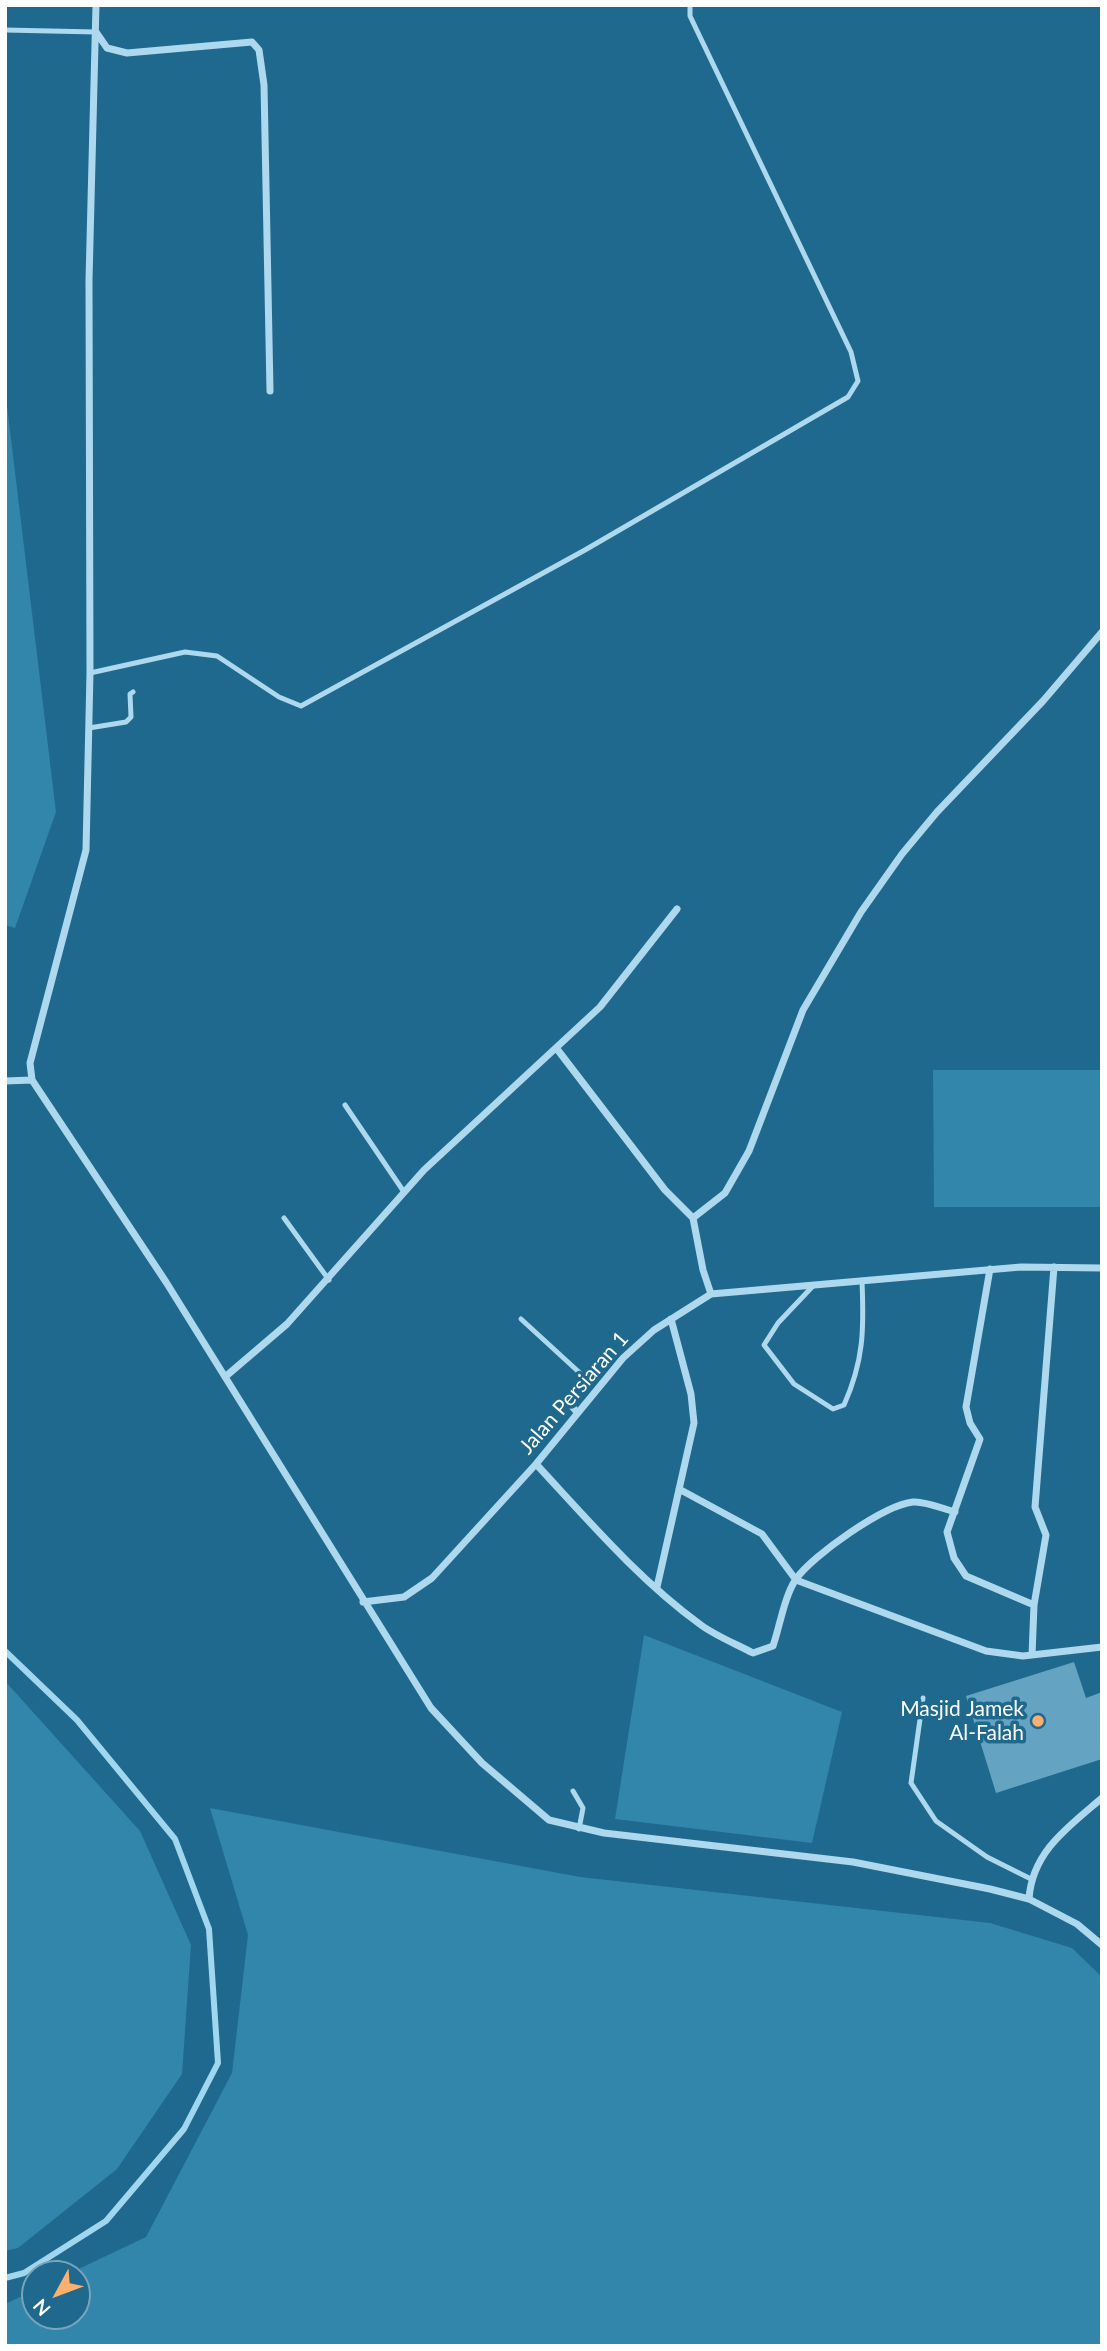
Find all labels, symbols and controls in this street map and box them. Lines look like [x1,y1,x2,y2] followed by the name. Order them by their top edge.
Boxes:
[514,1327,634,1459] street label: Jalan Persiaran 1
[900,1696,1024,1746] place label: Masjid Jamek Al-Falah
[1030,1713,1046,1729] marker: Masjid Jamek Al-Falah
[21,2260,91,2330] north arrow
[28,2295,55,2321] text: N

